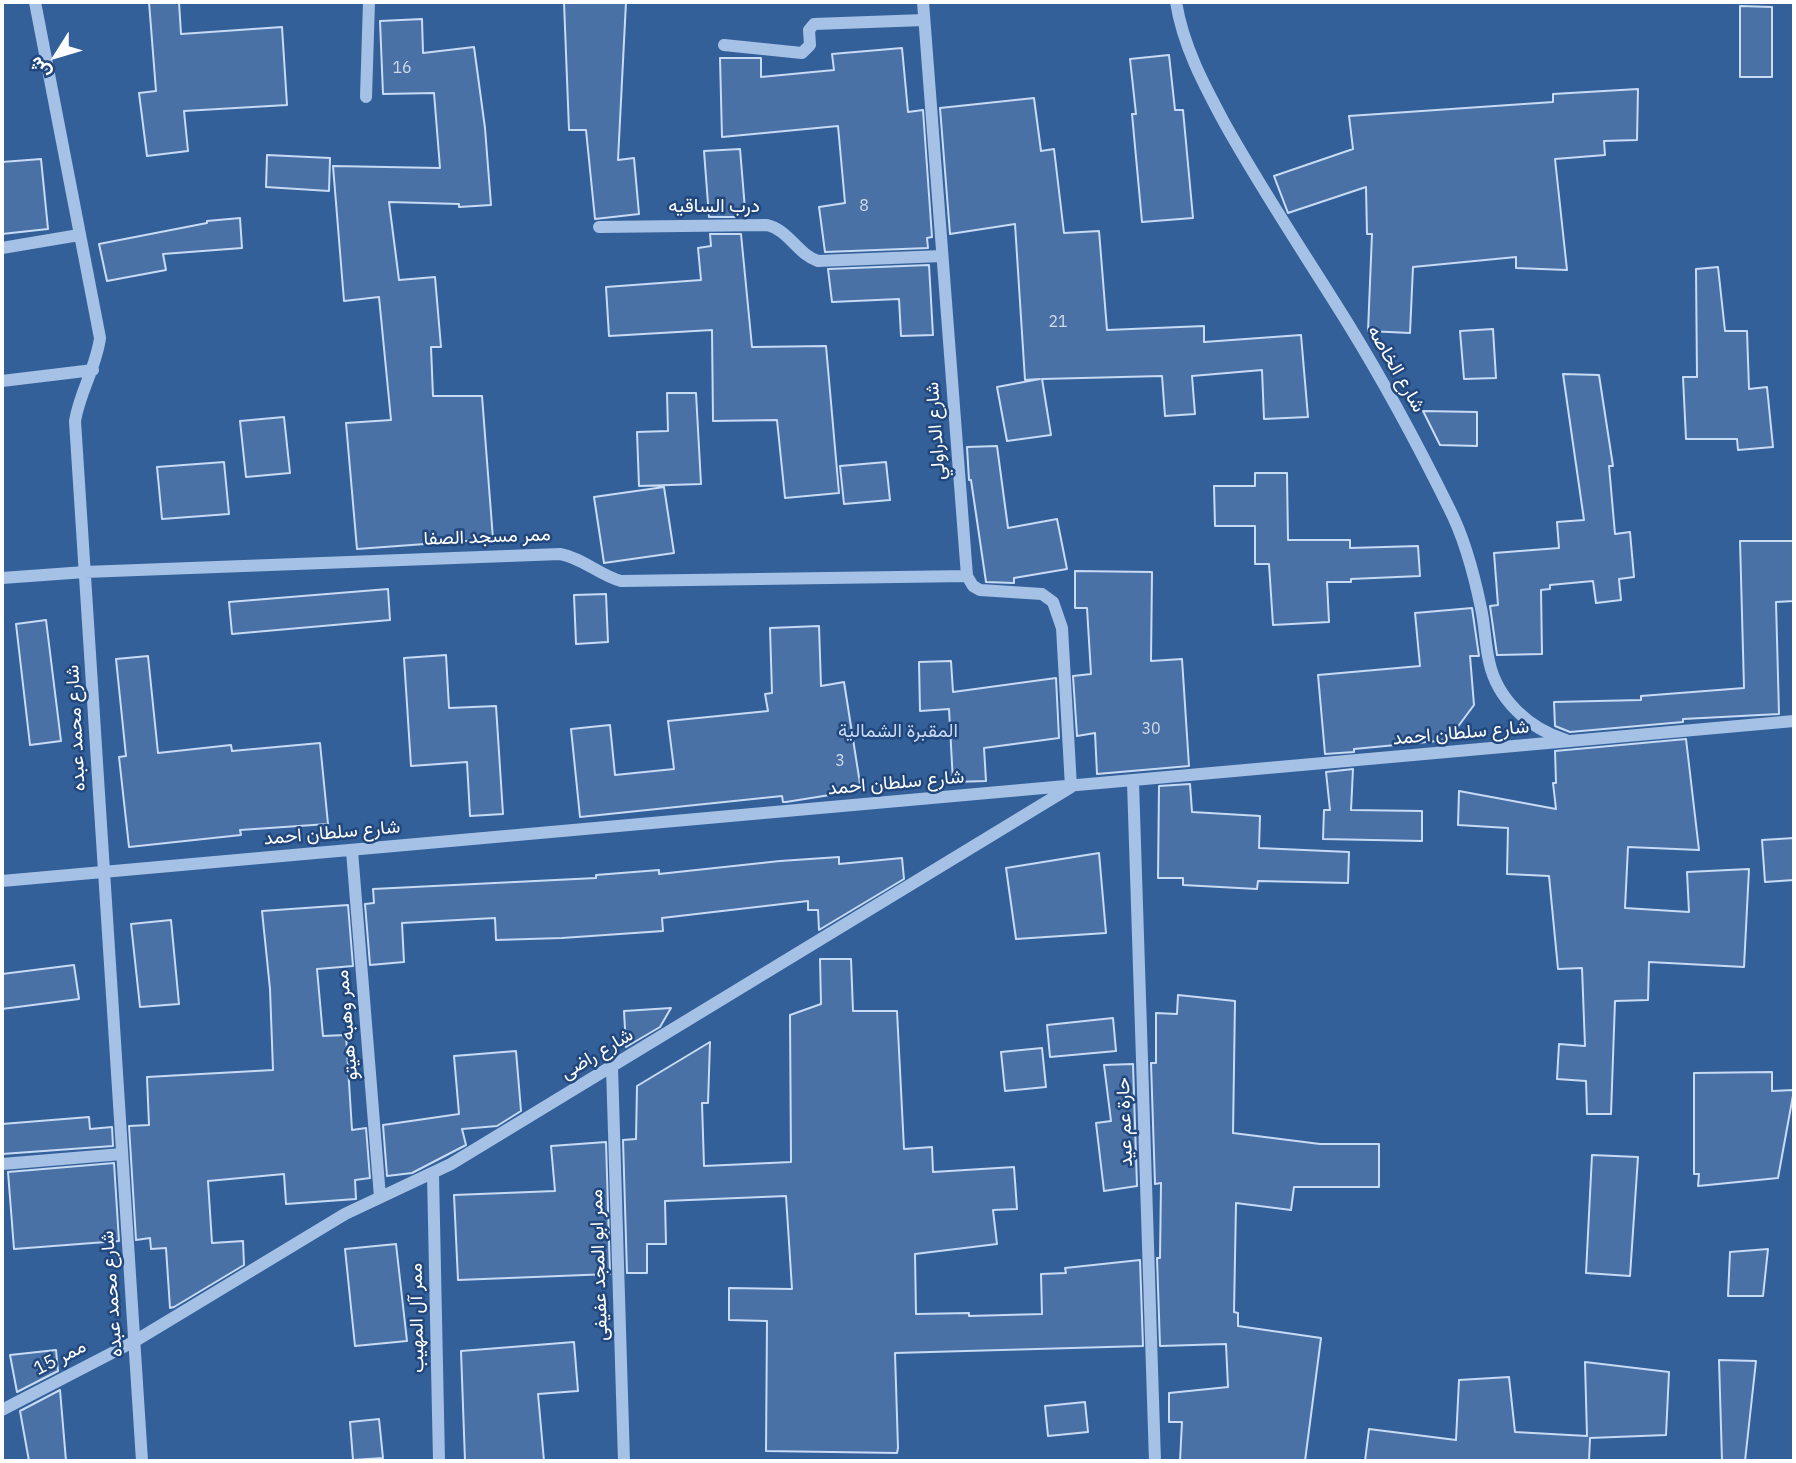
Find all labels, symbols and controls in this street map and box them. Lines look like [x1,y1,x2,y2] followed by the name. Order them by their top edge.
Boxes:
[21,21,91,91] north arrow
[23,52,56,85] text: ش
[392,58,412,78] house number: 16
[668,196,760,218] street label: درب الساقيه
[859,196,869,216] house number: 8
[1048,312,1068,332] house number: 21
[1362,322,1430,416] street label: شارع الخاصه
[921,381,951,481] street label: شارع الدراولي
[423,523,551,551] street label: ممر مسجد الصفا
[61,664,91,792] street label: شارع محمد عبده
[1392,716,1530,750] street label: شارع سلطان احمد
[1141,719,1161,739] house number: 30
[838,721,958,743] park label: المقبرة الشمالية
[835,751,845,771] house number: 3
[827,766,965,800] street label: شارع سلطان احمد
[263,816,401,850] street label: شارع سلطان احمد
[331,969,363,1081] street label: ممر وهبه هيتو
[557,1023,637,1085] street label: شارع راضى
[1112,1077,1138,1167] street label: حارة عم عيد
[585,1189,613,1341] street label: ممر ابو المجد عفيفى
[96,1230,128,1358] street label: شارع محمد عبده
[405,1263,429,1373] street label: ممر آل المهيب
[30,1335,90,1381] street label: ممر 15

